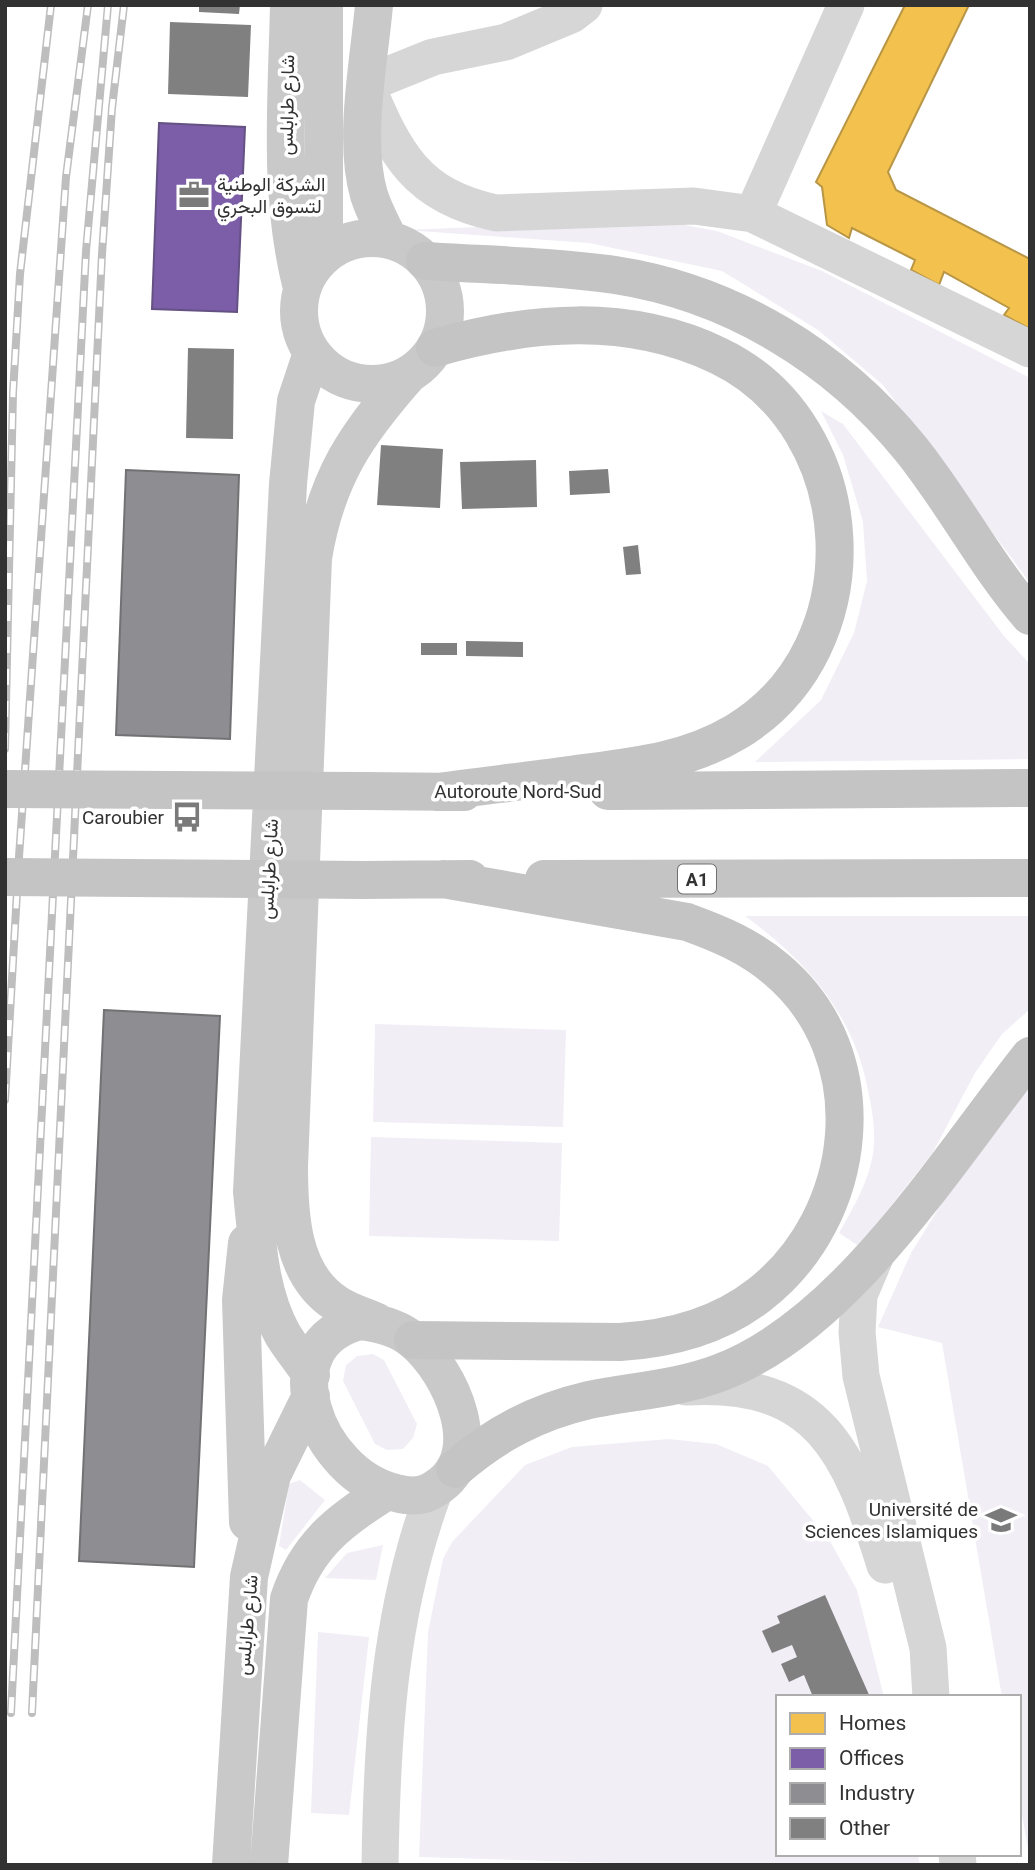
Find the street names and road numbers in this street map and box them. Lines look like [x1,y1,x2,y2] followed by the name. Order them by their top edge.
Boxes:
[275,54,300,156] street label: شارع طرابلس
[434,780,602,803] street label: Autoroute Nord-Sud
[255,818,284,920] street label: شارع طرابلس
[678,864,716,894] road number: A1
[231,1574,264,1676] street label: شارع طرابلس

